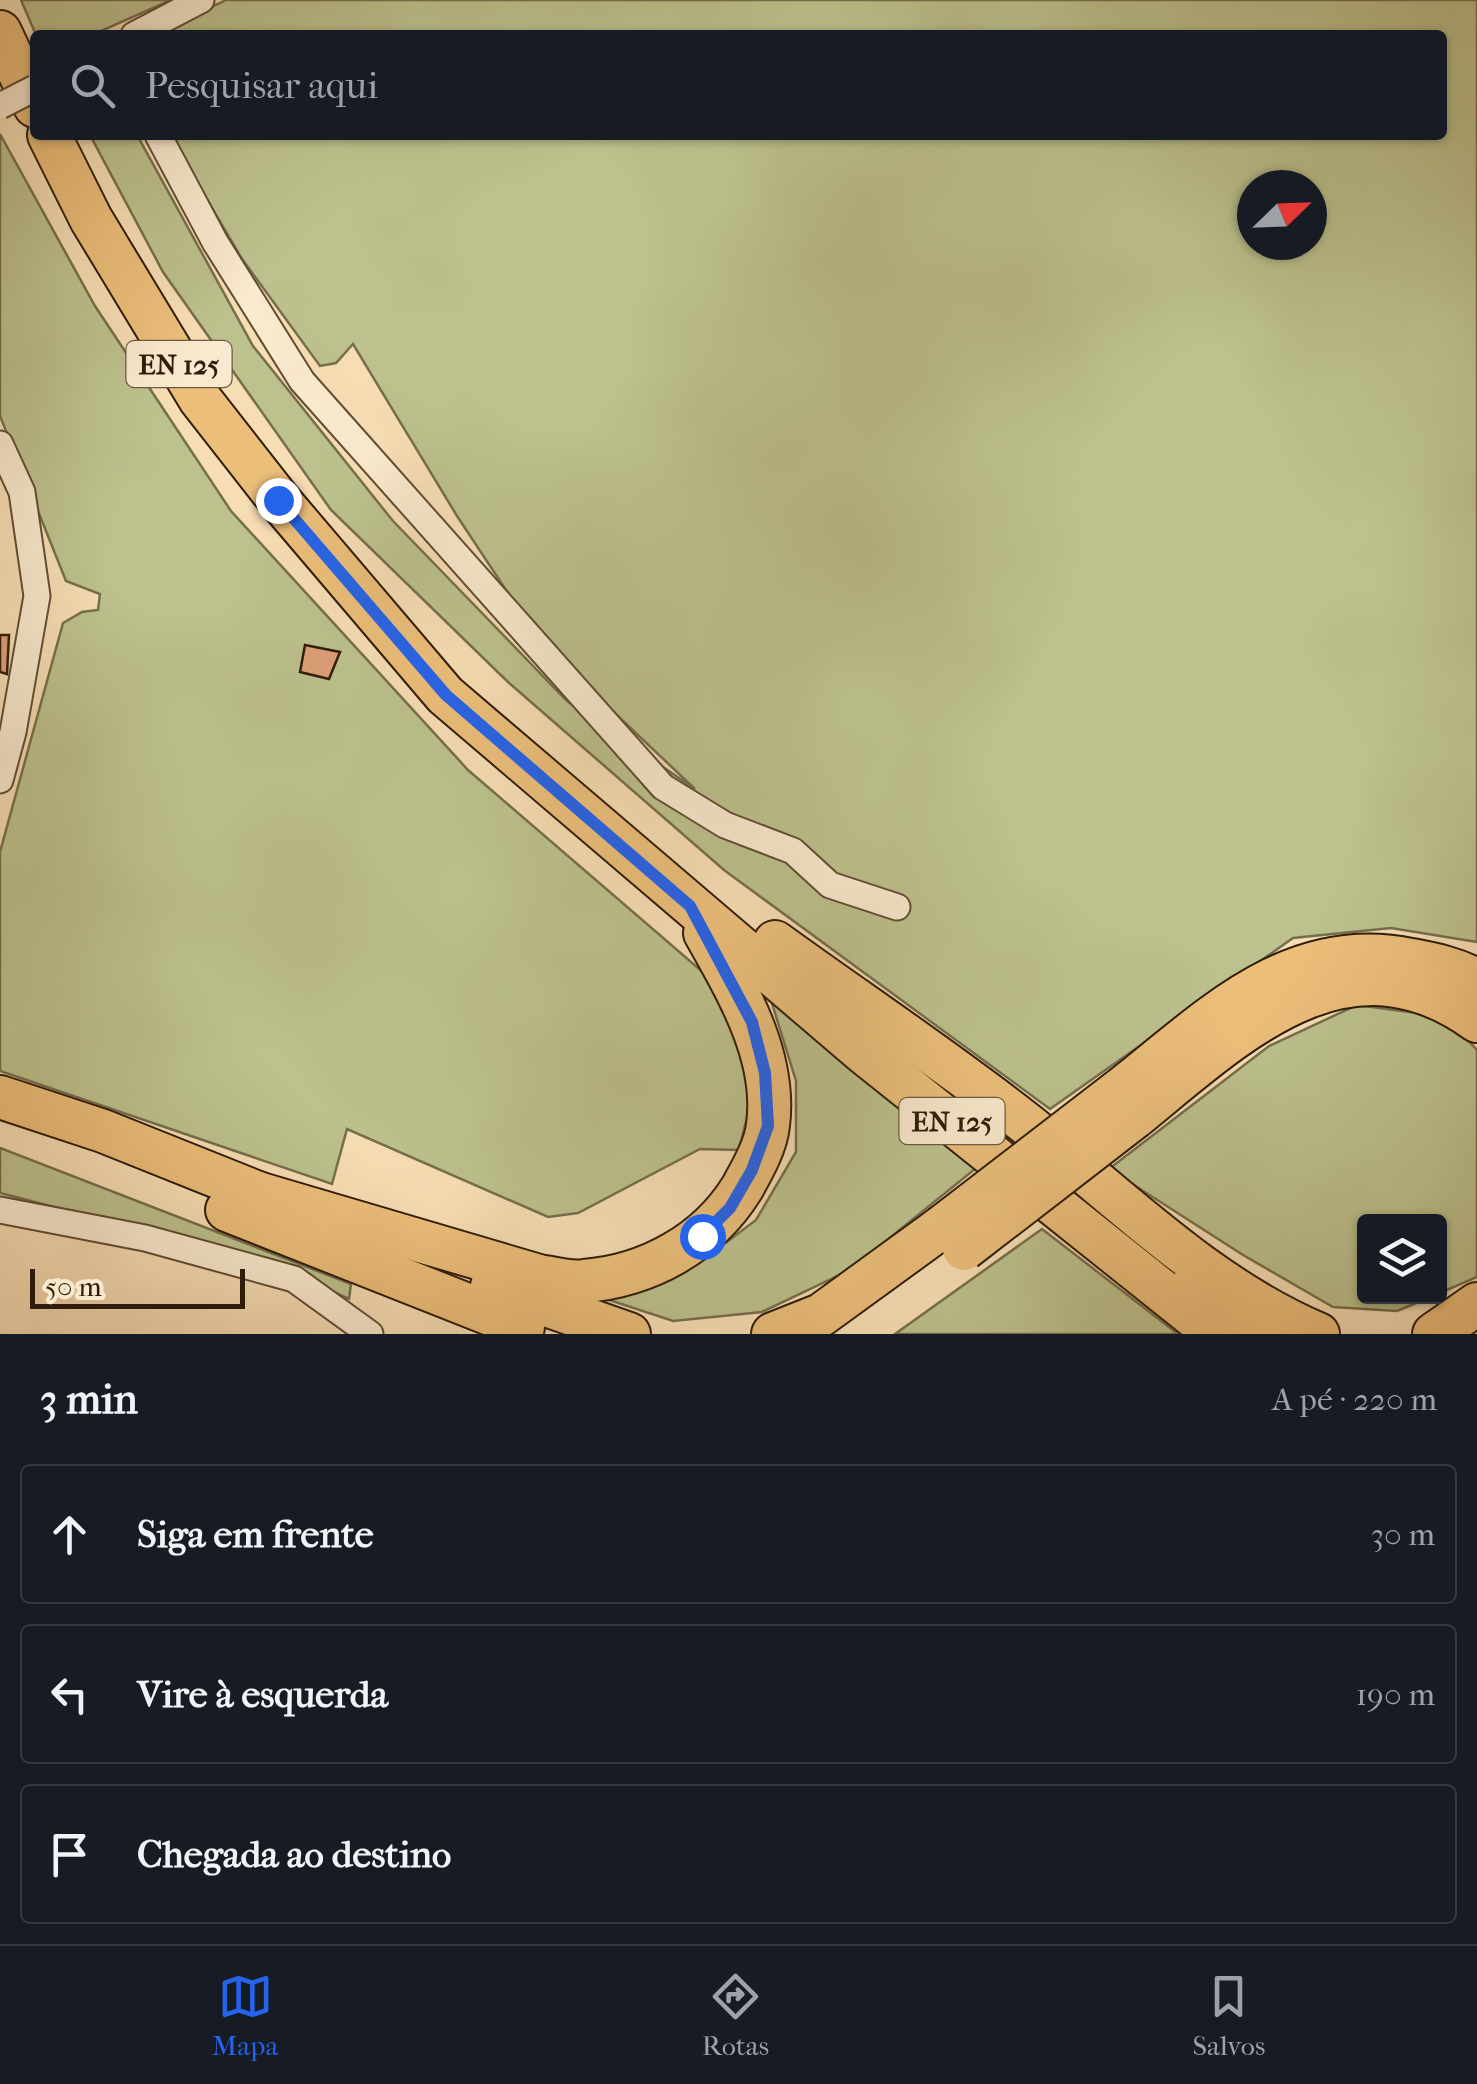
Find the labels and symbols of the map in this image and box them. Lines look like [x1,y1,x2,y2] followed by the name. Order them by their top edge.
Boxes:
[1237,170,1327,260] north arrow
[126,341,232,387] road number: EN 125
[256,478,302,524] route end
[900,1098,1004,1144] road number: EN 125
[680,1214,726,1260] route start
[30,1264,245,1308] scale bar

